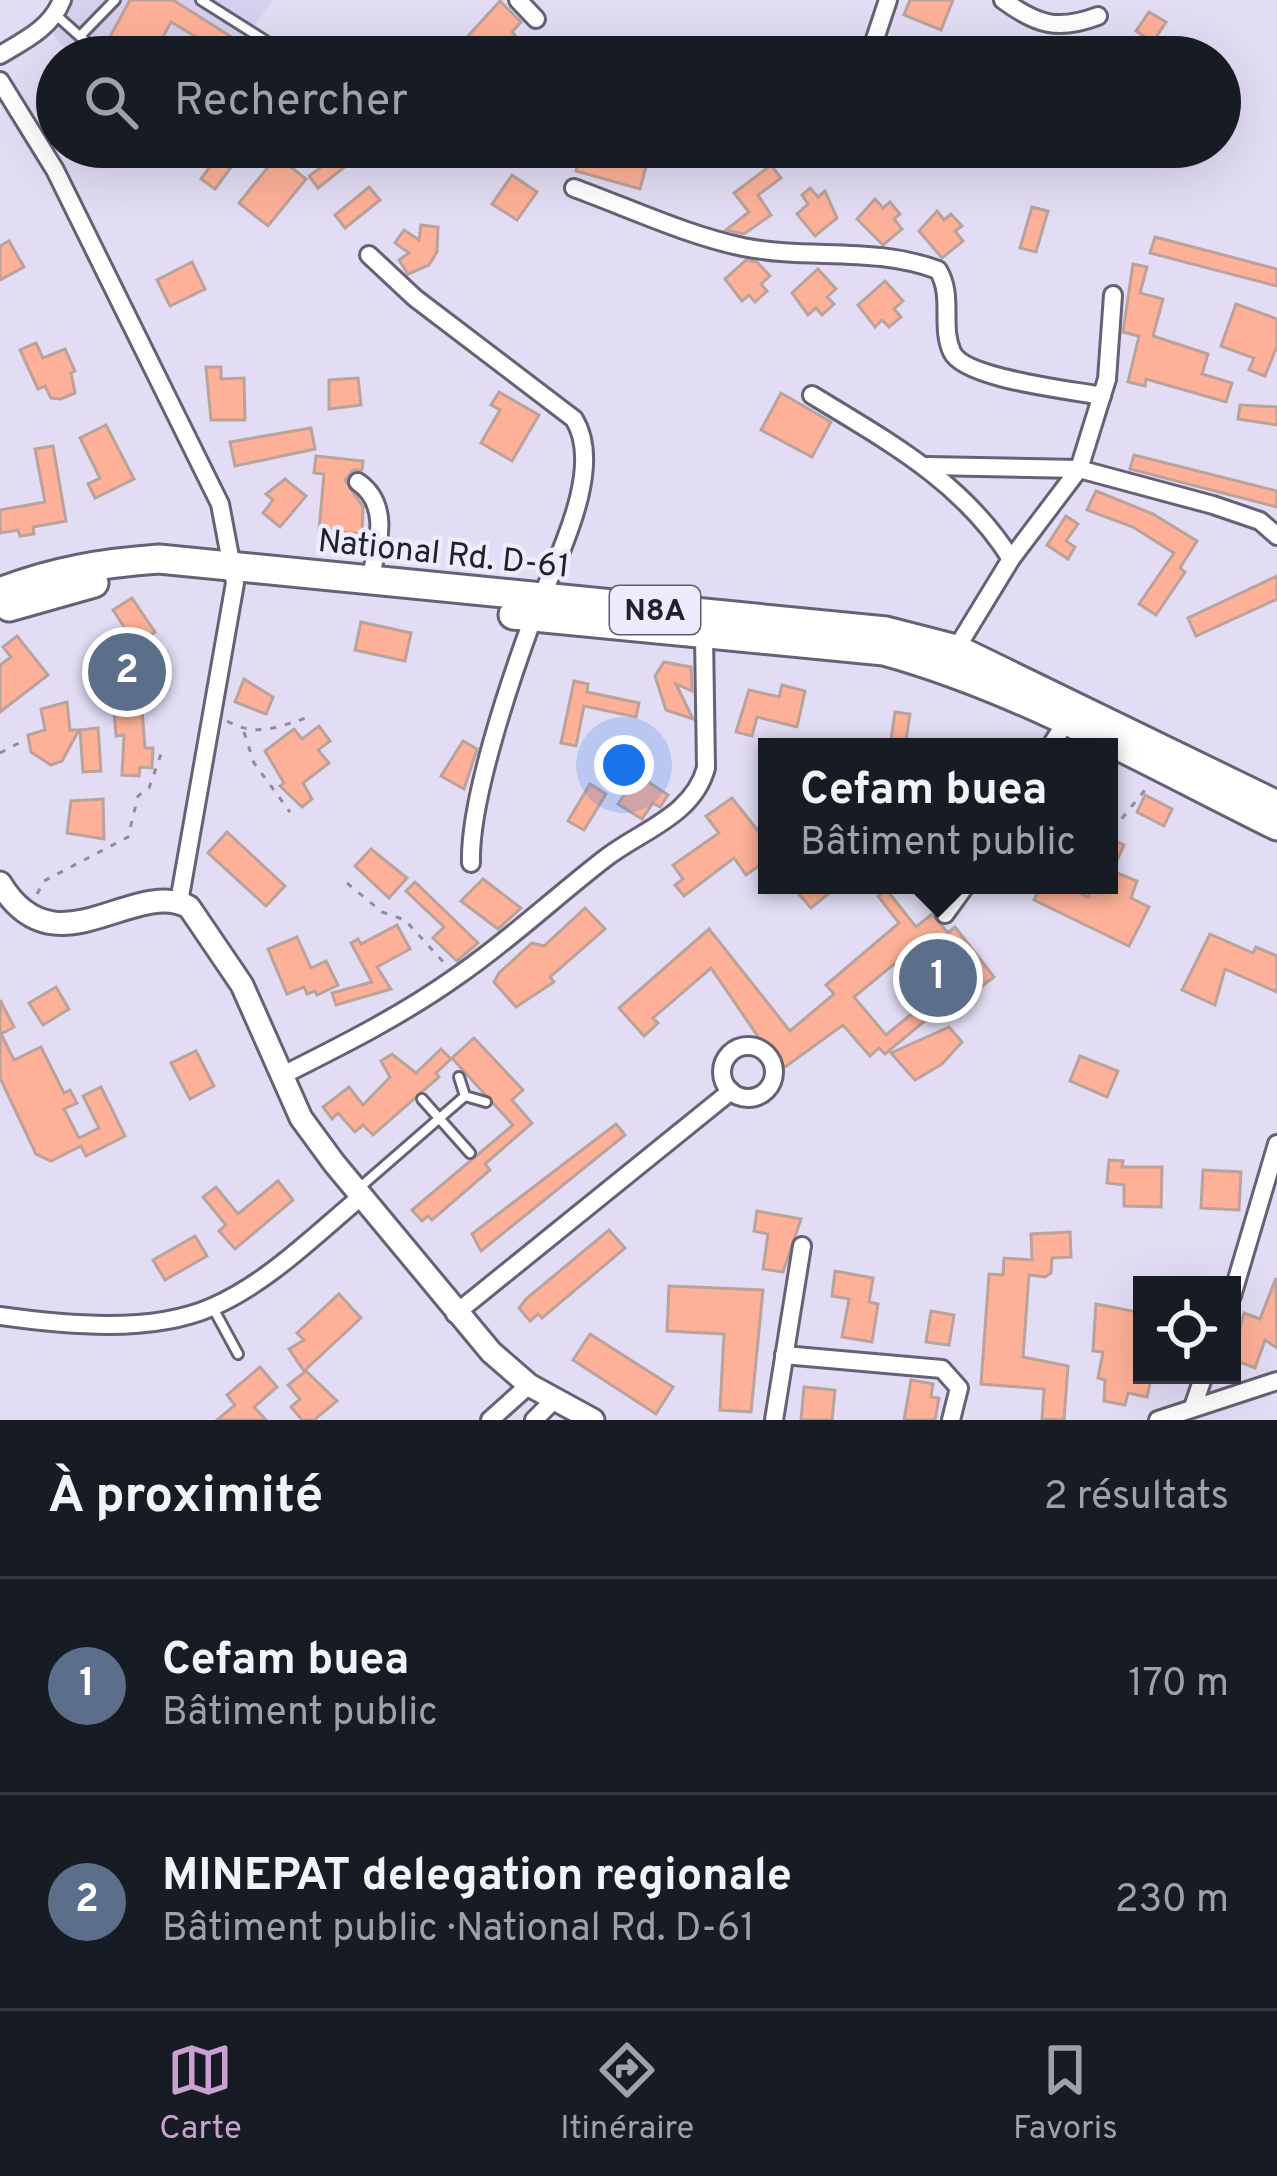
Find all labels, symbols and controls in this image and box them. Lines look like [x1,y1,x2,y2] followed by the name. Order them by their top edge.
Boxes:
[36,36,1241,168] search box
[78,69,144,135] icon: search
[174,74,408,131] text: Rechercher
[316,522,571,590] street label: National Rd. D-61
[610,586,700,634] road number: N8A
[88,627,166,717] pin: 2
[594,735,654,795] your location
[758,738,1118,894] popup
[800,763,1047,820] text: Cefam buea
[800,820,1076,869] text: Bâtiment public
[899,933,977,1023] pin: 1
[1133,1276,1241,1384] map controls
[1133,1276,1241,1384] button: locate
[48,1466,323,1531] text: À proximité
[1044,1474,1229,1523] text: 2 résultats
[162,1633,409,1690] text: Cefam buea
[79,1661,95,1710] text: 1
[1128,1661,1229,1710] text: 170 m
[162,1690,438,1739] text: Bâtiment public
[162,1849,792,1906] text: MINEPAT delegation regionale
[75,1877,99,1926] text: 2
[1115,1877,1229,1926] text: 230 m
[162,1906,755,1955] text: Bâtiment public · National Rd. D-61
[159,2037,242,2151] tab: Carte
[560,2037,694,2151] tab: Itinéraire
[1013,2037,1118,2151] tab: Favoris

